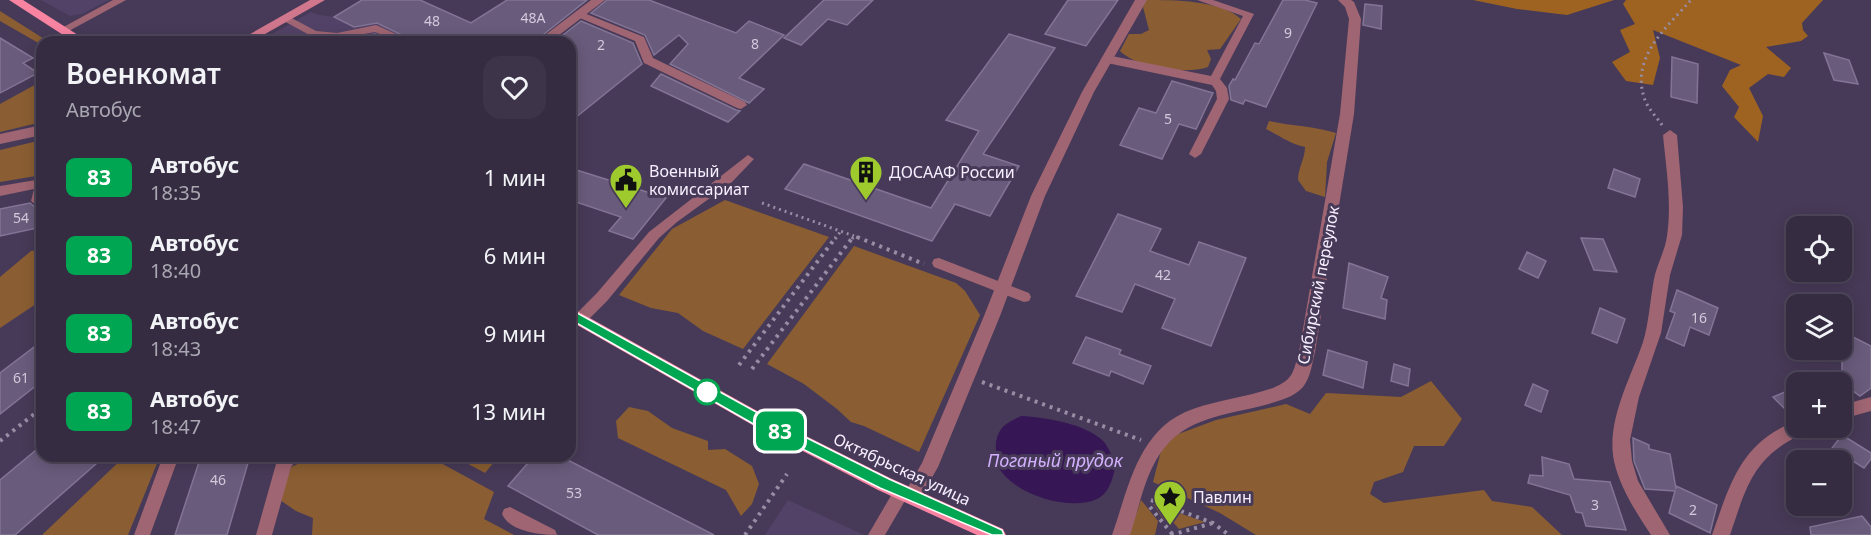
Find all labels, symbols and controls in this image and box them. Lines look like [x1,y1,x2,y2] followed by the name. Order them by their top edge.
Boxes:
[521,8,546,27] house number: 48А
[424,11,440,30] house number: 48
[1284,23,1292,42] house number: 9
[751,34,759,53] house number: 8
[597,35,605,54] house number: 2
[66,54,221,92] text: Военкомат
[483,56,546,119] button: heart
[66,96,142,123] text: Автобус
[1164,109,1172,128] house number: 5
[150,149,239,179] text: Автобус
[848,154,884,201] building icon: ДОСААФ России
[649,160,750,200] place label: Военный комиссариат
[889,161,1015,183] place label: ДОСААФ России
[484,162,546,192] text: 1 мин
[608,162,644,209] public building icon: Военный комиссариат
[87,163,111,191] text: 83
[150,179,201,206] text: 18:35
[1292,203,1344,366] street label: Сибирский переулок
[13,208,29,227] house number: 54
[1786,216,1852,516] map controls
[1786,216,1852,282] button: locate
[150,227,239,257] text: Автобус
[484,240,546,270] text: 6 мин
[87,241,111,269] text: 83
[150,257,201,284] text: 18:40
[1155,265,1171,284] house number: 42
[1786,294,1852,360] button: layers
[150,305,239,335] text: Автобус
[1691,308,1707,327] house number: 16
[484,318,546,348] text: 9 мин
[87,319,111,347] text: 83
[150,335,201,362] text: 18:43
[13,368,29,387] house number: 61
[1786,372,1852,438] button: +
[694,379,720,405] unlabelled marker
[150,383,239,413] text: Автобус
[471,396,546,426] text: 13 мин
[87,397,111,425] text: 83
[753,412,807,450] line badge: 83
[150,413,201,440] text: 18:47
[768,417,792,445] text: 83
[830,428,974,510] street label: Октябрьская улица
[987,448,1124,472] water label: Поганый прудок
[1786,450,1852,516] button: −
[210,470,226,489] house number: 46
[1152,479,1188,526] place icon: Павлин
[566,483,582,502] house number: 53
[1193,486,1252,508] place label: Павлин
[1591,495,1599,514] house number: 3
[1689,500,1697,519] house number: 2

